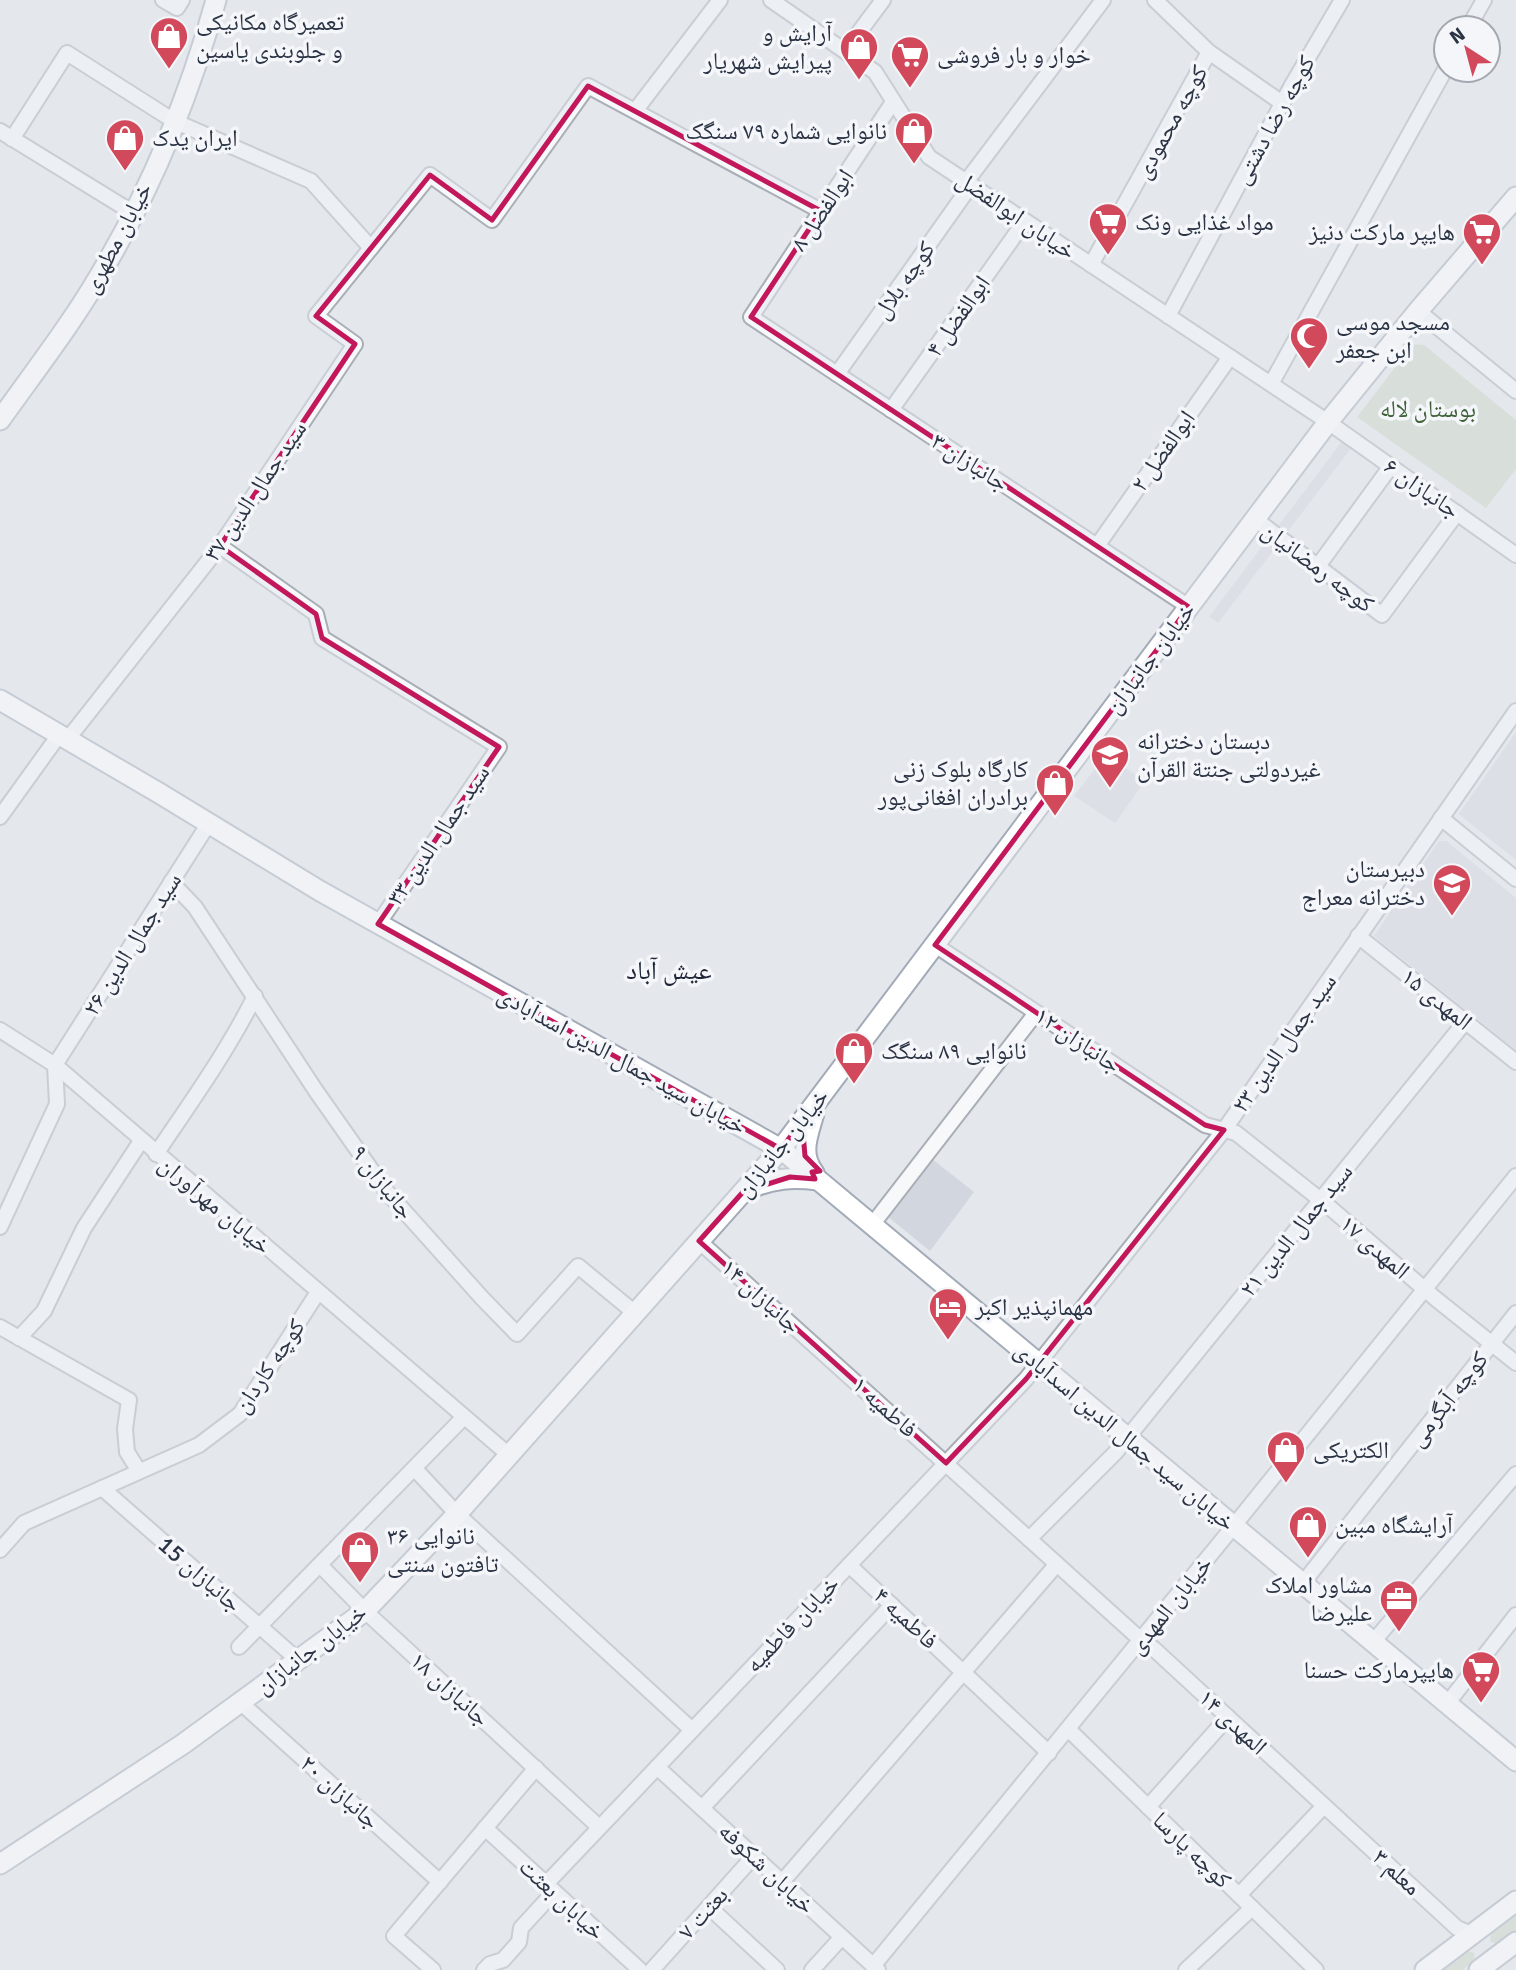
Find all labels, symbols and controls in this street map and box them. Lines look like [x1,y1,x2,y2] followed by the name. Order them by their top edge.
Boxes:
[196,7,344,65] place label: تعمیرگاه مکانیکی و جلوبندی یاسین
[1432,14,1502,84] north arrow
[148,15,190,70] shop icon: تعمیرگاه مکانیکی و جلوبندی یاسین
[703,18,833,76] place label: آرایش و پیرایش شهریار
[1445,22,1470,50] text: N
[838,26,880,81] shop icon: آرایش و پیرایش شهریار
[889,34,931,89] supermarket icon: خوار و بار فروشی
[937,40,1091,70] place label: خوار و بار فروشی
[1226,50,1322,190] street label: کوچه رضا دشتی
[1127,60,1215,184] street label: کوچه محمودی
[893,110,935,165] shop icon: نانوایی شماره ۷۹ سنگک
[685,116,887,146] place label: نانوایی شماره ۷۹ سنگک
[104,117,146,172] shop icon: ایران یدک
[152,123,238,153] place label: ایران یدک
[784,163,860,257] street label: ابوالفضل ۸
[950,164,1082,266] street label: خیابان ابوالفضل
[75,177,159,299] street label: خیابان مطهری
[1087,201,1129,256] supermarket icon: مواد غذایی ونک
[1135,207,1274,237] place label: مواد غذایی ونک
[1461,211,1503,266] supermarket icon: هایپر مارکت دنیز
[1308,217,1455,247] place label: هایپر مارکت دنیز
[866,235,942,325] street label: کوچه بلال
[919,269,997,363] street label: ابوالفضل ۴
[1335,307,1450,365] place label: مسجد موسی ابن جعفر
[1288,315,1330,370] mosque icon: مسجد موسی ابن جعفر
[1380,394,1476,424] park label: بوستان لاله
[1124,404,1202,498] street label: ابوالفضل ۲
[197,415,313,567] street label: سید جمال الدین ۳۷
[926,426,1014,498] street label: جانبازان ۳
[1378,451,1466,525] street label: جانبازان ۶
[1256,515,1380,619] street label: کوچه رمضانیان
[1098,596,1202,720] street label: خیابان جانبازان
[1137,726,1321,784] place label: دبستان دخترانه غیردولتی جنتة القرآن
[1089,734,1131,789] school or university icon: دبستان دخترانه غیردولتی جنتة القرآن
[877,754,1028,812] place label: کارگاه بلوک زنی برادران افغانی‌پور
[380,759,496,911] street label: سید جمال الدین ۳۳
[1034,762,1076,817] shop icon: کارگاه بلوک زنی برادران افغانی‌پور
[1301,854,1425,912] place label: دبیرستان دخترانه معراج
[1431,862,1473,917] school or university icon: دبیرستان دخترانه معراج
[76,867,188,1021] street label: سید جمال الدین ۲۶
[626,955,712,987] district label: عیش آباد
[1395,961,1479,1037] street label: المهدی ۱۵
[1225,968,1343,1118] street label: سید جمال الدین ۲۳
[492,979,752,1141] street label: خیابان سید جمال الدین اسدآبادی
[1029,1000,1127,1080] street label: جانبازان ۱۲
[833,1030,875,1085] shop icon: نانوایی ۸۹ سنگک
[881,1036,1027,1066] place label: نانوایی ۸۹ سنگک
[729,1082,835,1204] street label: خیابان جانبازان
[345,1139,421,1225] street label: جانبازان ۹
[153,1149,277,1261] street label: خیابان مهرآوران
[1233,1157,1359,1303] street label: سید جمال الدین ۲۱
[1334,1208,1416,1286] street label: المهدی ۱۷
[715,1252,807,1340] street label: جانبازان ۱۴
[927,1286,969,1341] hotel icon: مهمانپذیر اکبر
[974,1292,1093,1322] place label: مهمانپذیر اکبر
[226,1313,312,1419] street label: کوچه کاردان
[1008,1335,1242,1537] street label: خیابان سید جمال الدین اسدآبادی
[1401,1345,1495,1453] street label: کوچه آبگرمی
[846,1370,924,1444] street label: فاطمیه ۱
[1265,1429,1307,1484] shop icon: الکتریکی
[1313,1435,1389,1465] place label: الکتریکی
[1287,1504,1329,1559] shop icon: آرایشگاه مبین
[1335,1510,1454,1540] place label: آرایشگاه مبین
[387,1521,499,1579] place label: نانوایی ۳۶ تافتون سنتی
[152,1529,248,1619] street label: جانبازان 15
[339,1529,381,1584] shop icon: نانوایی ۳۶ تافتون سنتی
[1121,1550,1219,1660] street label: خیابان المهدی
[738,1569,846,1679] street label: خیابان فاطمیه
[1265,1570,1372,1628] place label: مشاور املاک علیرضا
[1378,1578,1420,1633] office icon: مشاور املاک علیرضا
[867,1581,945,1655] street label: فاطمیه ۴
[249,1597,373,1701] street label: خیابان جانبازان
[404,1645,496,1733] street label: جانبازان ۱۸
[1460,1649,1502,1704] supermarket icon: هایپرمارکت حسنا
[1304,1655,1454,1685] place label: هایپرمارکت حسنا
[1192,1683,1274,1761] street label: المهدی ۱۴
[294,1748,386,1836] street label: جانبازان ۲۰
[1146,1805,1238,1895] street label: کوچه پارسا
[713,1816,821,1920] street label: خیابان شکوفه
[1366,1842,1428,1903] street label: معلم ۳
[513,1852,611,1946] street label: خیابان بعثت
[671,1880,735,1946] street label: بعثت ۷

